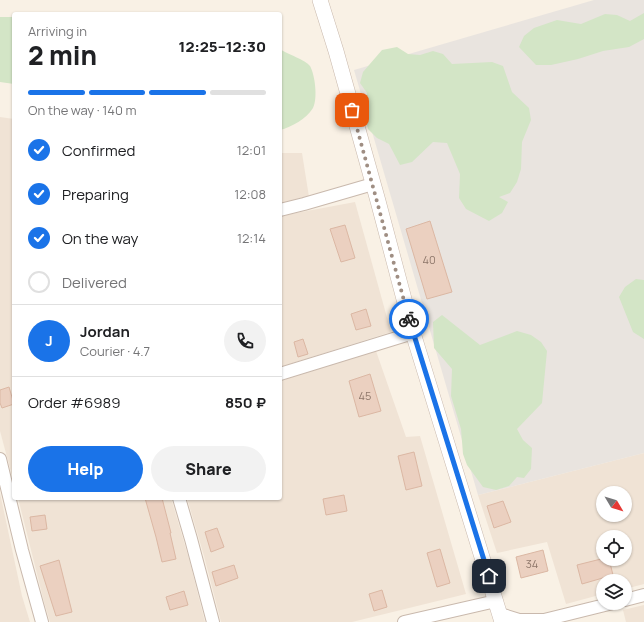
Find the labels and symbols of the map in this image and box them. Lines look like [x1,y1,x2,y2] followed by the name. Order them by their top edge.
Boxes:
[335,93,369,127] pin
[422,252,436,267] house number: 40
[389,299,429,339] courier
[359,388,371,403] house number: 45
[596,486,632,522] north arrow
[526,556,538,571] house number: 34
[472,559,506,593] pin

